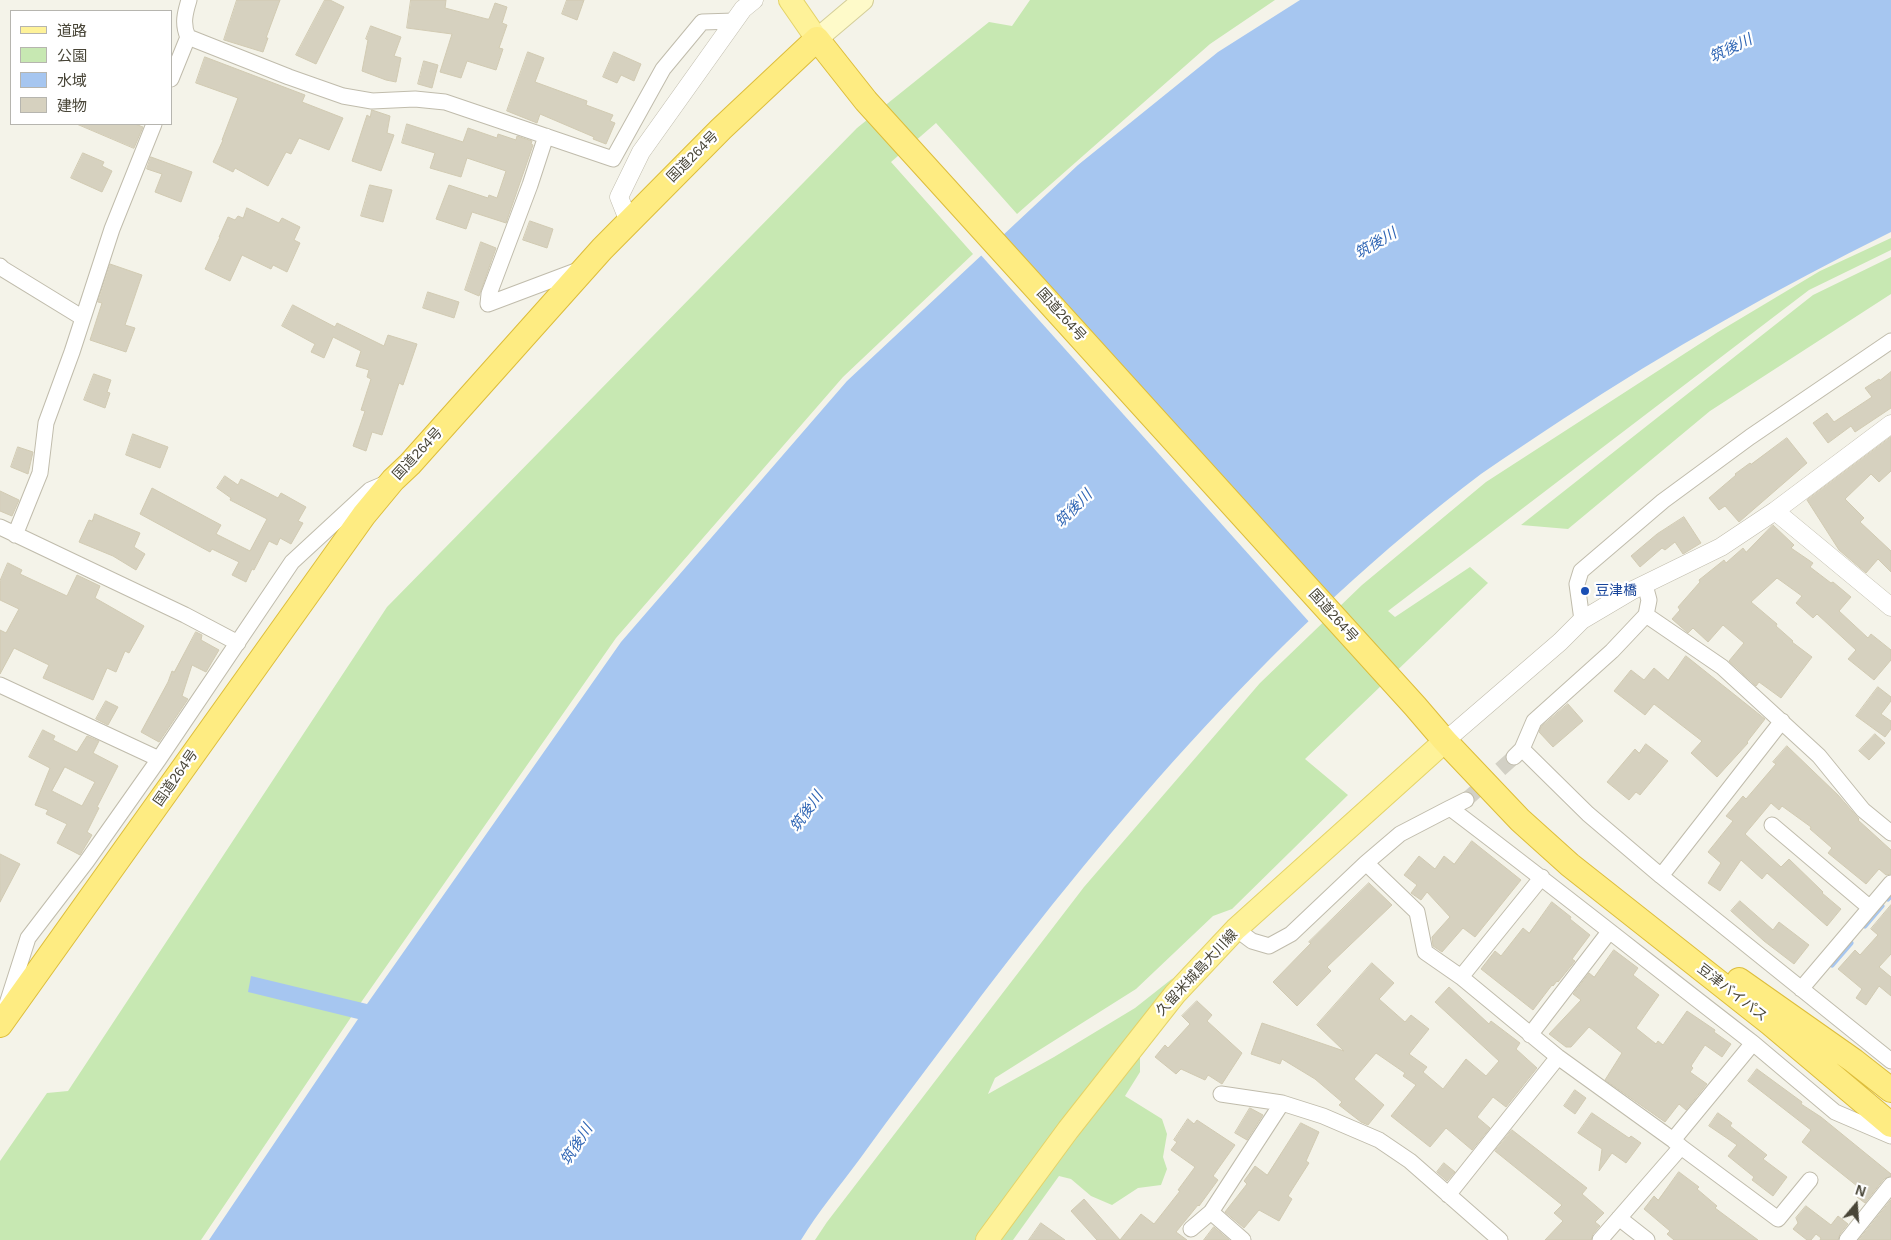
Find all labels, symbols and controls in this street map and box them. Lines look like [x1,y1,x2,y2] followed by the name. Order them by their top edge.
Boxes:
[10,10,172,125] legend
[57,22,87,39] text: 道路
[1707,31,1755,67] water label: 筑後川
[57,47,87,64] text: 公園
[57,72,87,89] text: 水域
[57,97,87,114] text: 建物
[664,128,722,186] street label: 国道264号
[1352,225,1400,263] water label: 筑後川
[1033,285,1089,345] street label: 国道264号
[390,424,446,484] street label: 国道264号
[1052,487,1096,531] water label: 筑後川
[1595,583,1637,599] place label: 豆津橋
[1579,585,1591,597] marker: 豆津橋
[1305,586,1361,646] street label: 国道264号
[150,746,202,810] street label: 国道264号
[787,788,827,836] water label: 筑後川
[1153,926,1241,1020] street label: 久留米城島大川線
[1694,961,1770,1025] street label: 豆津バイパス
[557,1121,597,1169] water label: 筑後川
[1831,1180,1881,1230] north arrow
[1853,1182,1868,1200] text: N

